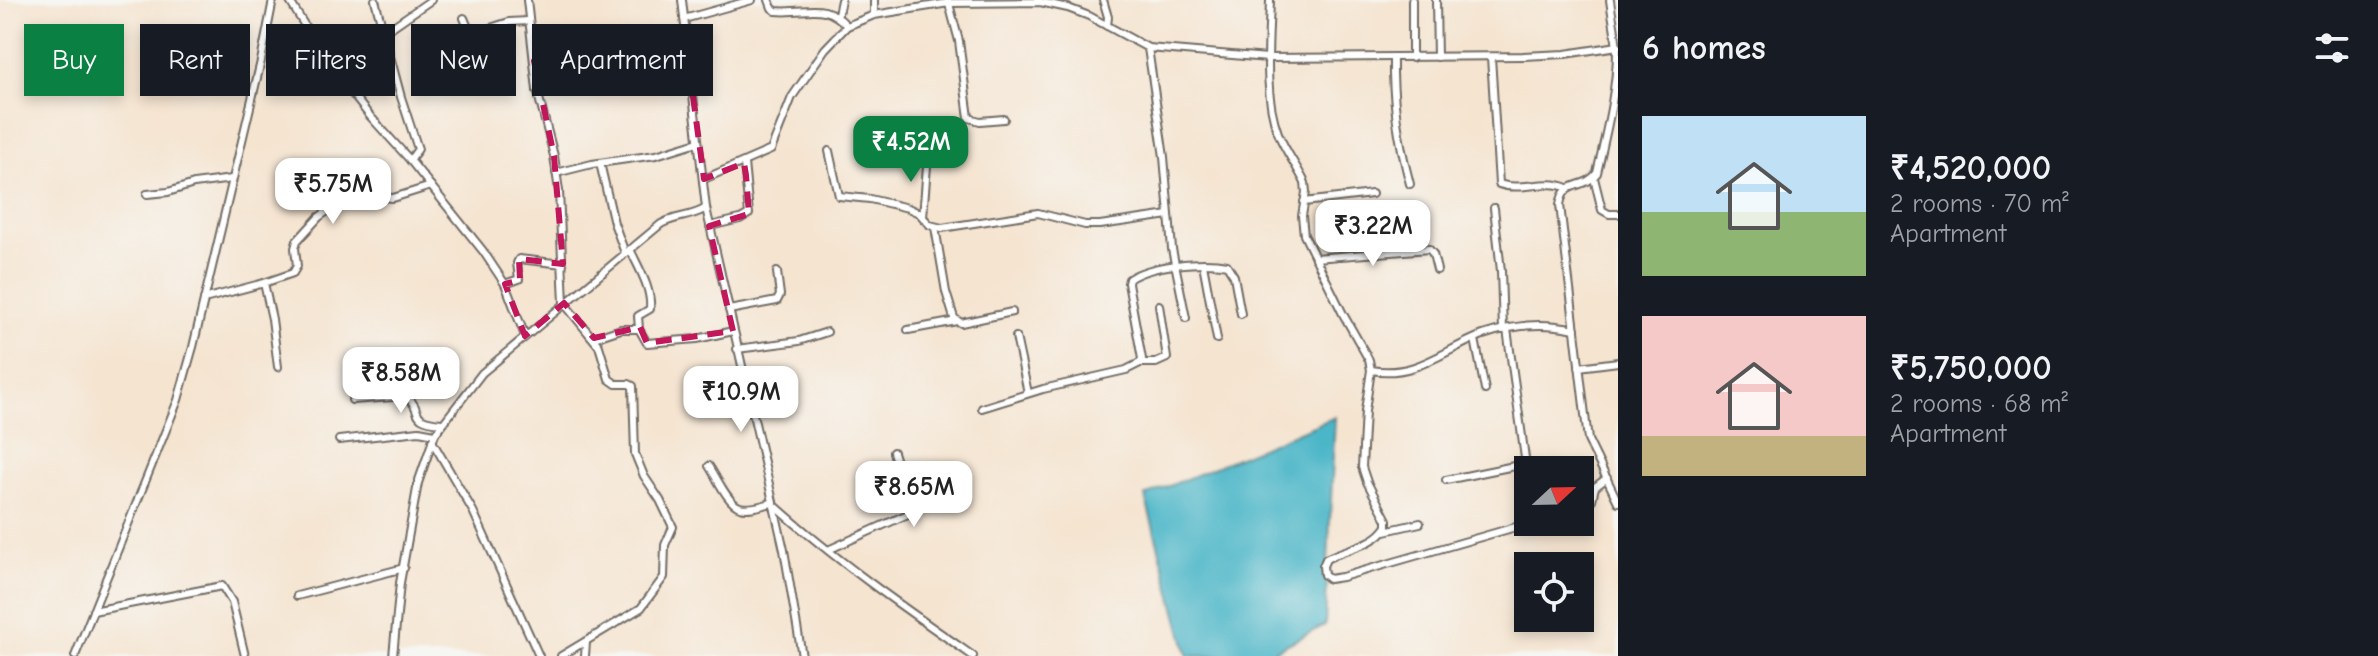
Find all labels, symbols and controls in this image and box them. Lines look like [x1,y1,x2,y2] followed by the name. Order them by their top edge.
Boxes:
[24,24,124,96] chip: Buy
[140,24,250,96] chip: Rent
[266,24,395,96] chip: Filters
[411,24,516,96] chip: New
[532,24,713,96] chip: Apartment
[2310,26,2354,70] icon: filters
[1642,28,1766,68] text: 6 homes
[846,116,976,184] pin: ₹4.52M
[871,127,951,157] text: ₹4.52M
[1706,148,1802,244] icon: home
[1890,148,2051,188] text: ₹4,520,000
[268,158,398,226] pin: ₹5.75M
[293,169,373,199] text: ₹5.75M
[1890,189,2069,219] text: 2 rooms · 70 m²
[1308,200,1438,268] pin: ₹3.22M
[1333,211,1413,241] text: ₹3.22M
[1890,219,2006,249] text: Apartment
[336,347,466,415] pin: ₹8.58M
[1706,348,1802,444] icon: home
[1890,348,2052,388] text: ₹5,750,000
[361,358,441,388] text: ₹8.58M
[676,366,806,434] pin: ₹10.9M
[701,377,781,407] text: ₹10.9M
[1890,389,2068,419] text: 2 rooms · 68 m²
[1890,419,2006,449] text: Apartment
[1514,456,1594,536] north arrow
[1514,456,1594,632] map controls
[849,461,979,529] pin: ₹8.65M
[873,472,955,502] text: ₹8.65M
[1514,552,1594,632] button: locate

